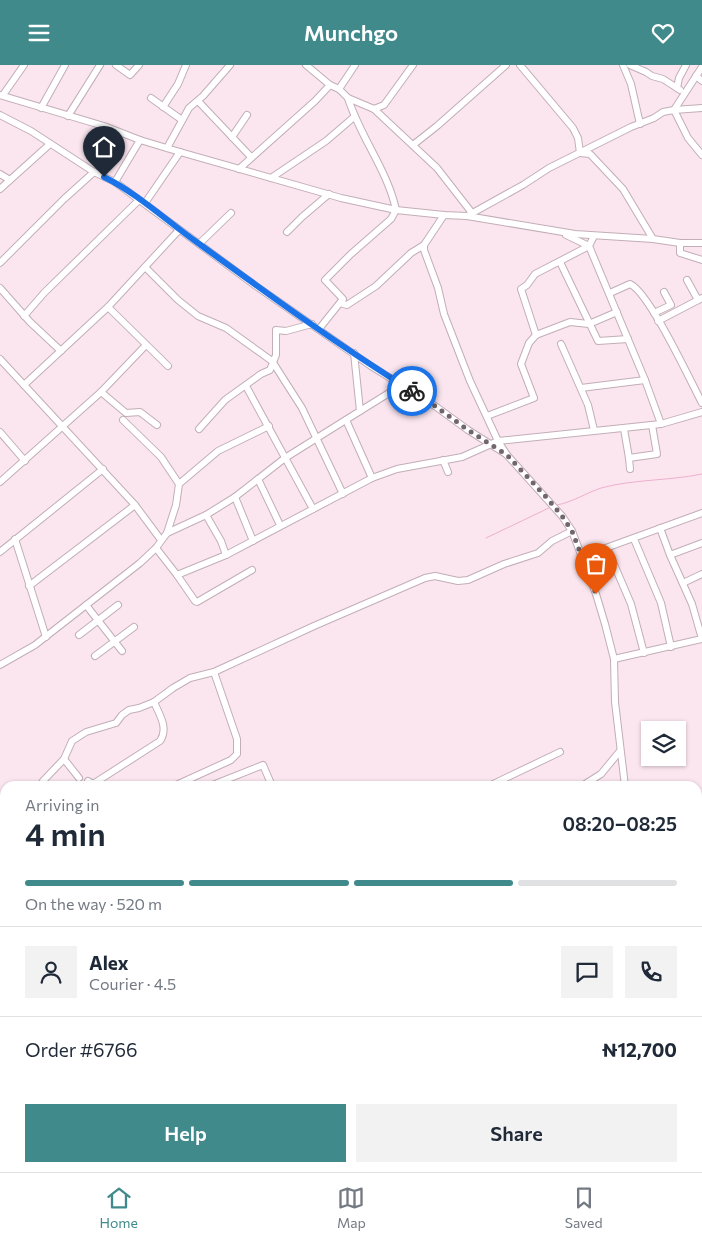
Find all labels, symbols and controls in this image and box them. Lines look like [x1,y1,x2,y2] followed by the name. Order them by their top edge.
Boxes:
[25,19,53,47] icon: menu
[304,19,398,46] text: Munchgo
[649,19,677,47] icon: heart
[83,126,125,177] pin
[90,133,118,161] icon: home
[387,366,437,416] courier
[398,377,426,405] icon: bike
[575,543,617,594] pin
[582,550,610,578] icon: bag
[641,721,686,766] map controls
[641,721,686,766] button: layers
[25,795,99,814] text: Arriving in
[562,812,677,835] text: 08:20–08:25
[25,813,106,853] text: 4 min
[25,894,162,913] text: On the way · 520 m
[25,946,77,998] button: person
[561,946,613,998] button: chat
[625,946,677,998] button: phone
[89,951,129,974] text: Alex
[89,974,176,993] text: Courier · 4.5
[25,1038,138,1061] text: Order #6766
[602,1038,677,1061] text: ₦12,700
[25,1104,346,1162] button: Help
[356,1104,677,1162] button: Share
[99,1184,138,1231] tab: Home
[337,1184,366,1231] tab: Map
[565,1184,603,1231] tab: Saved

